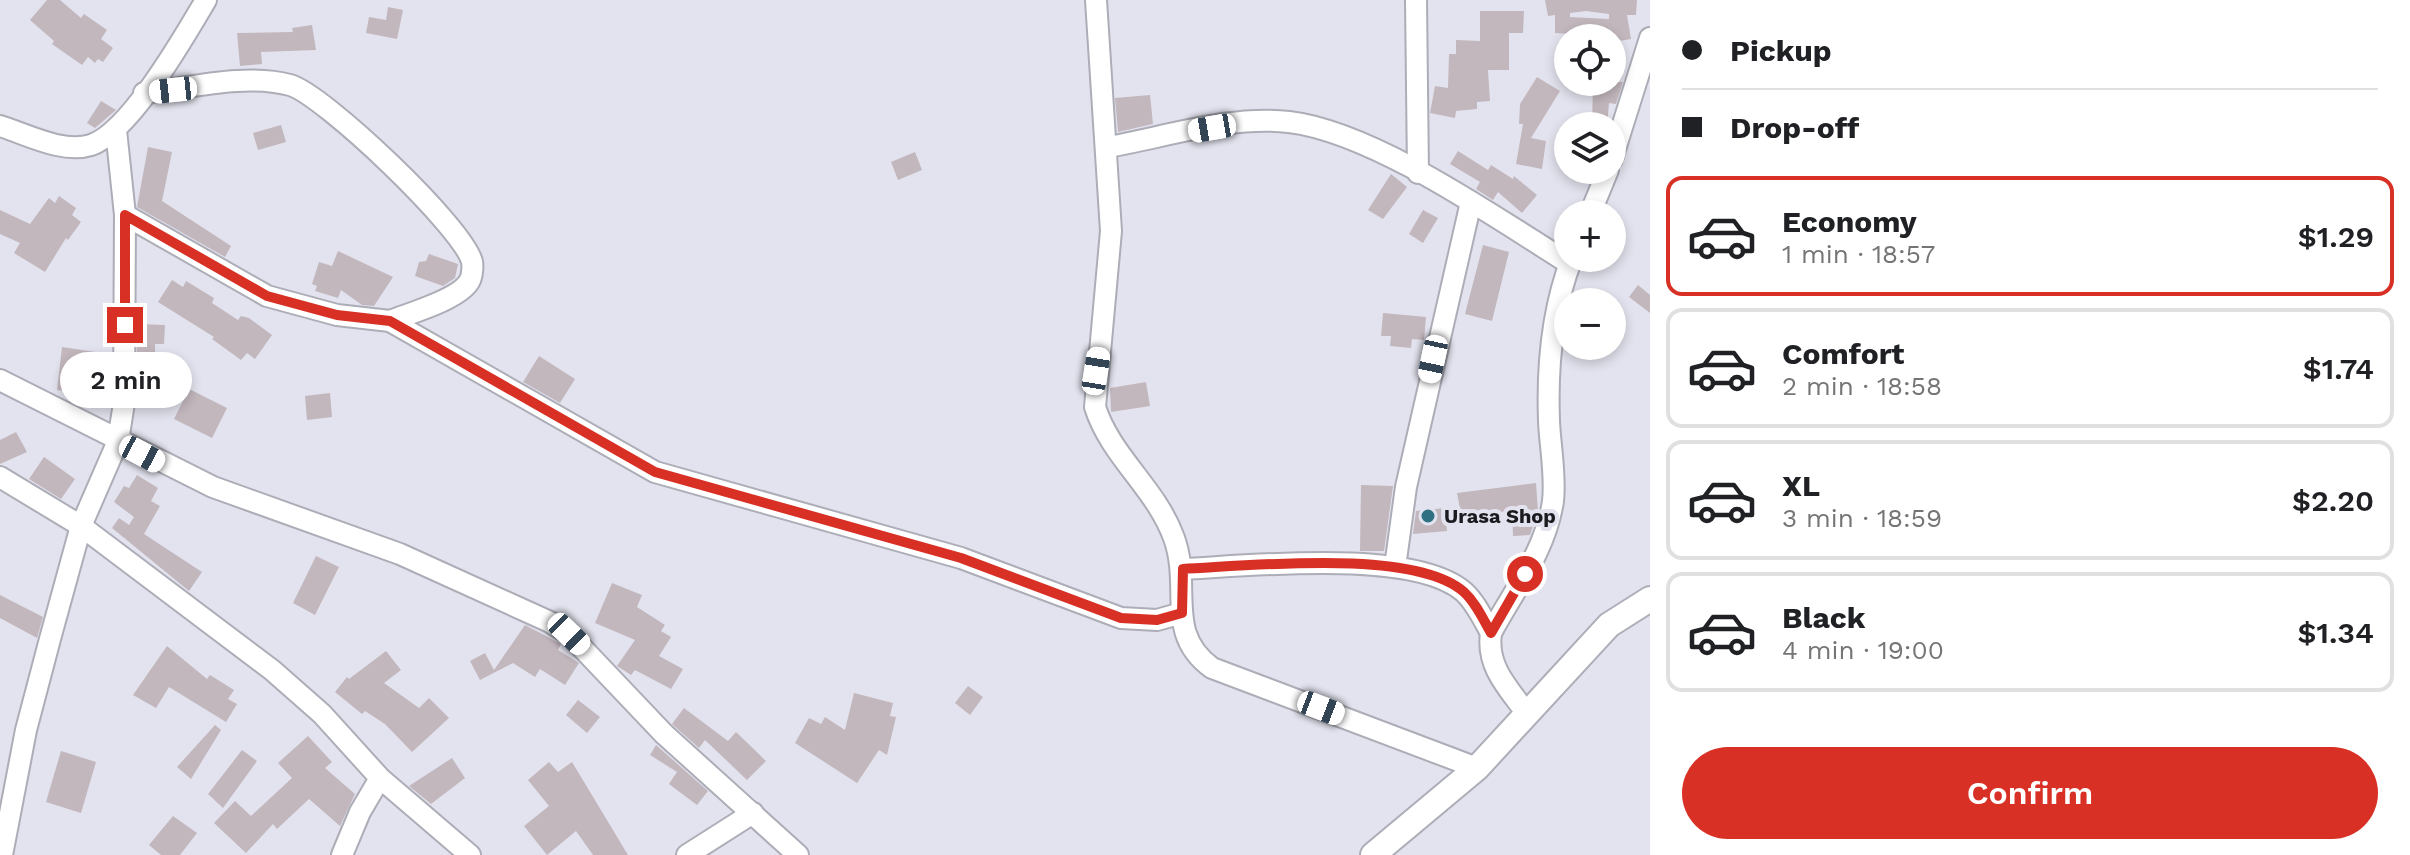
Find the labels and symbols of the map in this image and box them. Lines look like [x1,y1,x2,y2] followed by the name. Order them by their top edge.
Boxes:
[148,76,198,104] car
[1186,112,1238,144] car
[107,307,143,343] route end
[1416,333,1450,385] car
[1080,345,1112,397] car
[59,353,191,409] callout: 2 min
[115,432,169,476] car
[1444,504,1556,528] place label: Urasa Shop
[1419,507,1437,525] marker: Urasa Shop
[1507,556,1543,592] route start
[543,609,595,659] car
[1294,688,1348,728] car

